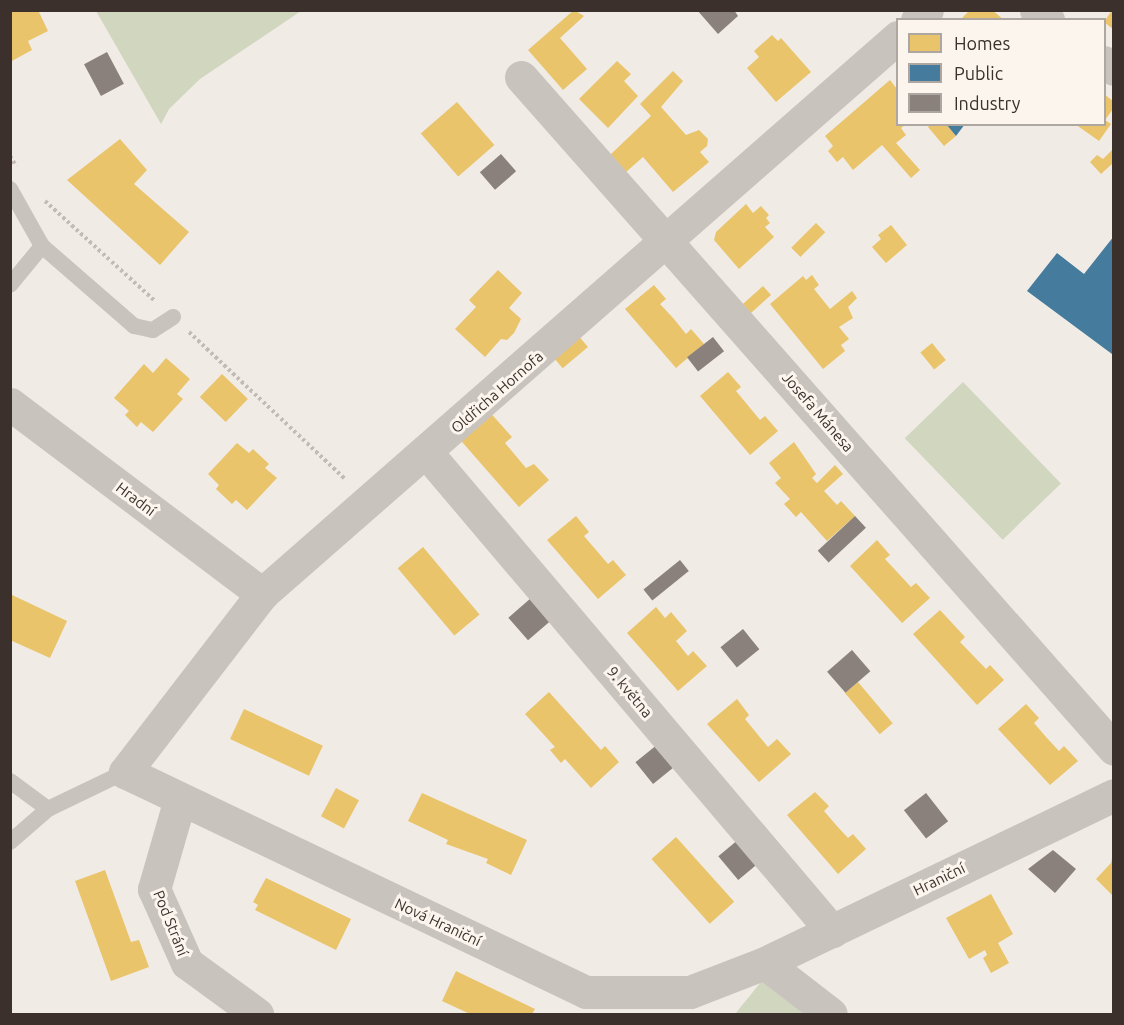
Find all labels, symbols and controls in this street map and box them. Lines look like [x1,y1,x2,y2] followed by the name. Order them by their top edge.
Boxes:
[896,18,1106,126] legend
[954,33,1010,53] text: Homes
[954,63,1003,83] text: Public
[954,93,1020,113] text: Industry
[447,347,547,437] street label: Oldřicha Hornofa
[779,369,857,455] street label: Josefa Mánesa
[113,478,159,520] street label: Hradní
[604,663,656,721] street label: 9. května
[910,859,968,899] street label: Hraniční
[150,888,192,958] street label: Pod Strání
[392,894,484,950] street label: Nová Hraniční

